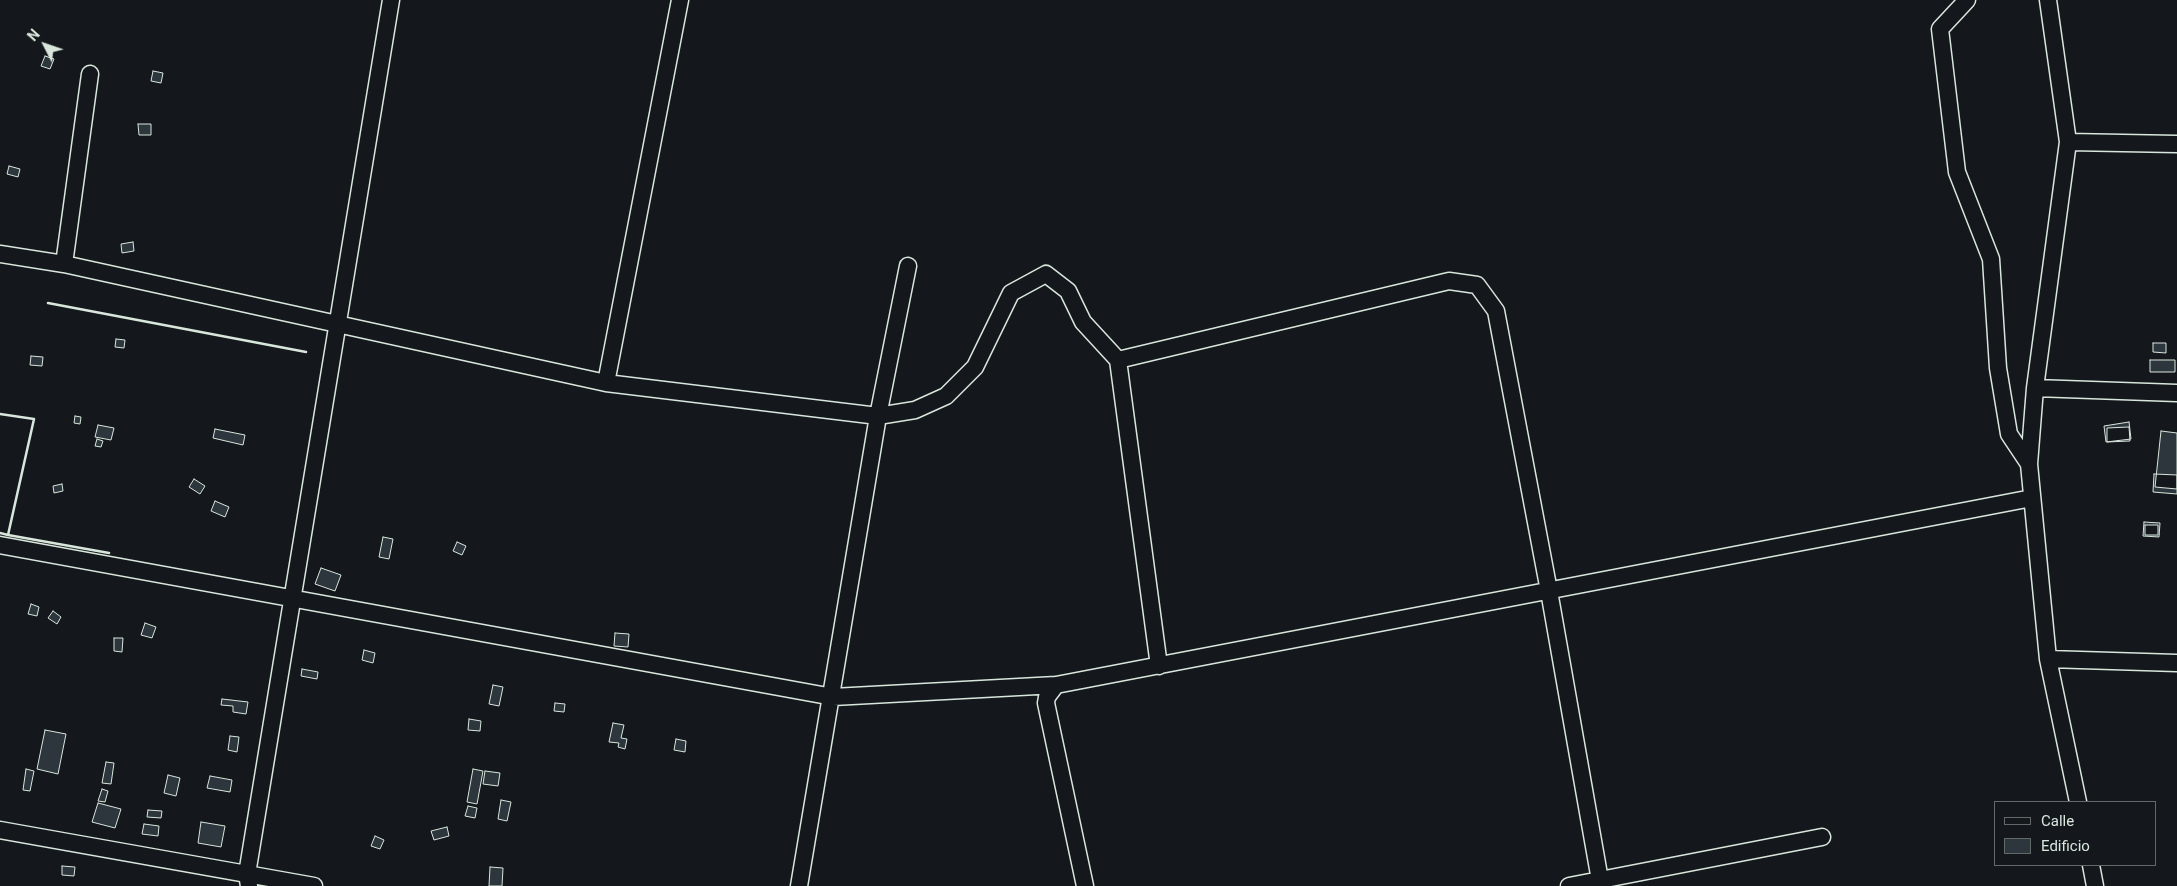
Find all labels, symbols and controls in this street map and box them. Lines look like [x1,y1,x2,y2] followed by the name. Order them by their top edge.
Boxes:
[20,20,70,70] north arrow
[24,26,43,44] text: N
[1994,801,2157,866] legend
[2041,812,2074,830] text: Calle
[2041,837,2090,855] text: Edificio

